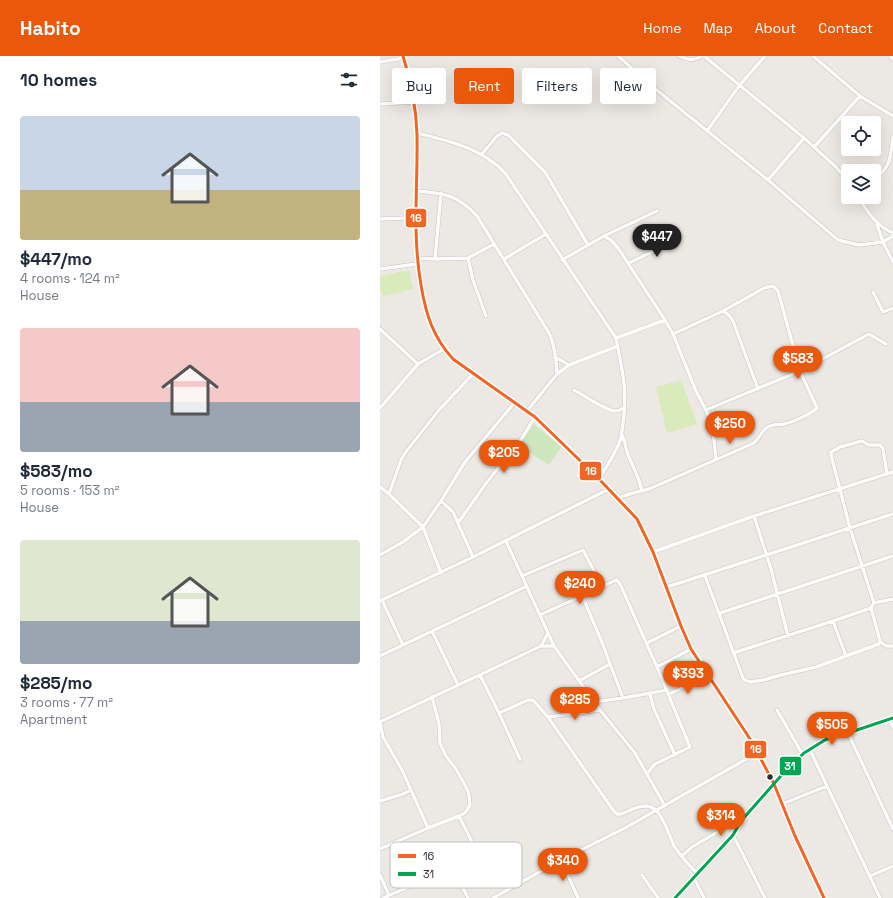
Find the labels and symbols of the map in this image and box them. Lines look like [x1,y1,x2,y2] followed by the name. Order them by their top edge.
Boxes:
[405,208,427,228] line badge: 16
[410,211,422,225] text: 16
[633,224,681,258] pin: $447
[774,346,822,380] pin: $583
[706,411,754,445] pin: $250
[480,440,528,474] pin: $205
[579,461,602,481] line badge: 16
[585,464,597,478] text: 16
[556,571,604,605] pin: $240
[664,661,712,695] pin: $393
[551,687,599,721] pin: $285
[808,712,856,746] pin: $505
[744,740,767,759] line badge: 16
[750,742,762,756] text: 16
[779,756,802,776] line badge: 31
[784,759,796,773] text: 31
[765,772,775,782] unlabelled marker
[697,803,745,837] pin: $314
[390,842,522,888] legend
[539,848,587,882] pin: $340
[423,849,435,863] text: 16
[423,867,434,881] text: 31

